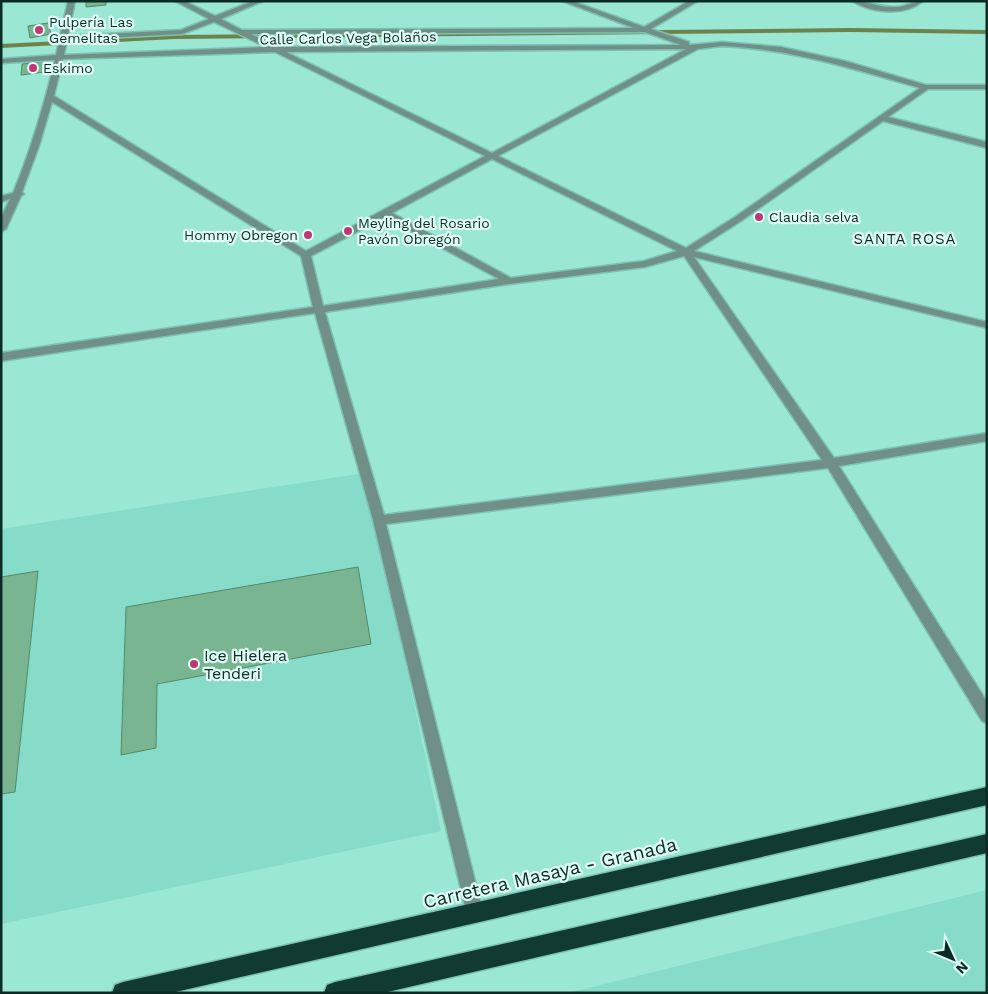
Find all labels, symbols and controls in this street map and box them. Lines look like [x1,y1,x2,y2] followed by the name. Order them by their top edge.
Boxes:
[49,14,133,46] place label: Pulpería Las Gemelitas
[33,24,45,36] marker: Pulpería Las Gemelitas
[259,28,437,48] street label: Calle Carlos Vega Bolaños
[43,60,93,76] place label: Eskimo
[27,62,39,74] marker: Eskimo
[769,209,859,225] place label: Claudia selva
[753,211,765,223] marker: Claudia selva
[358,215,490,247] place label: Meyling del Rosario Pavón Obregón
[342,225,354,237] marker: Meyling del Rosario Pavón Obregón
[184,227,298,243] place label: Hommy Obregon
[302,229,314,241] marker: Hommy Obregon
[853,230,957,248] district label: SANTA ROSA
[204,646,287,683] place label: Ice Hielera Tenderi
[188,658,200,670] marker: Ice Hielera Tenderi
[421,833,679,913] street label: Carretera Masaya - Granada
[928,934,978,984] north arrow
[953,959,972,977] text: N

